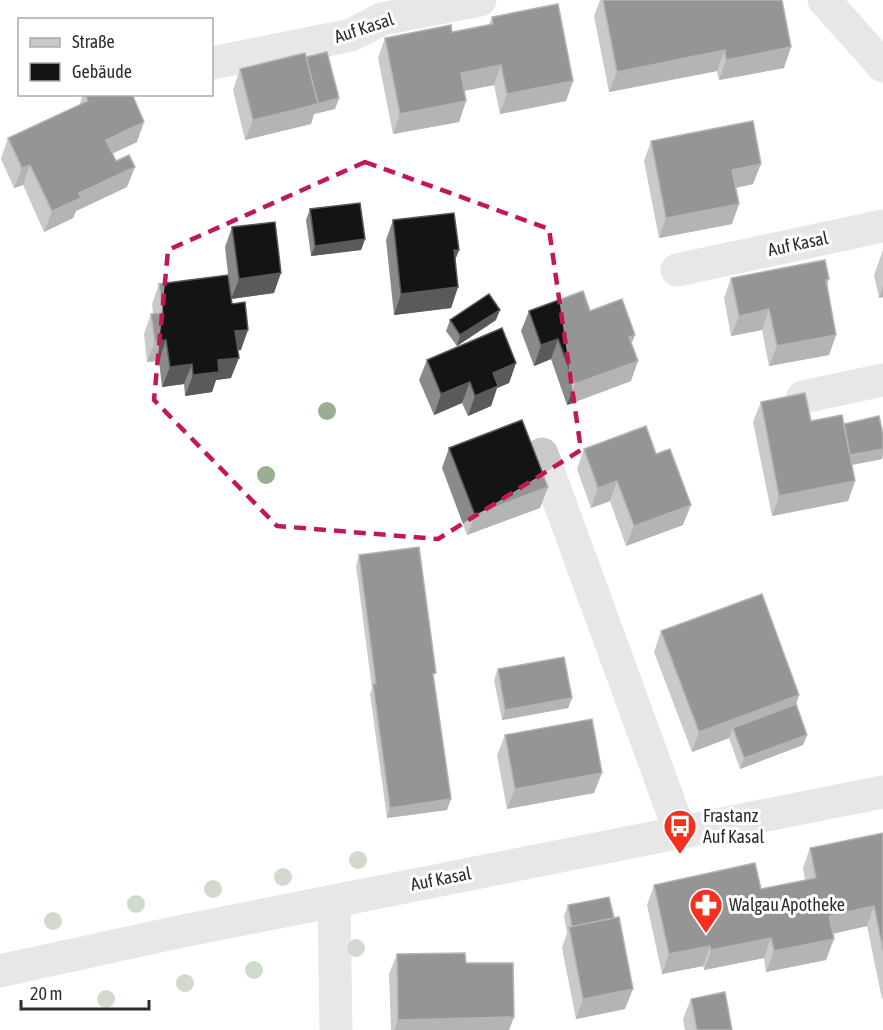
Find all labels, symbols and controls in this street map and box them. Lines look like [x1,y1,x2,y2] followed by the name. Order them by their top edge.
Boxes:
[331,8,396,47] street label: Auf Kasal
[18,18,213,96] legend
[72,31,115,52] text: Straße
[72,61,132,82] text: Gebäude
[766,227,830,260] street label: Auf Kasal
[703,805,765,847] place label: Frastanz Auf Kasal
[662,808,698,855] bus stop icon: Frastanz Auf Kasal
[409,862,473,895] street label: Auf Kasal
[688,887,724,934] pharmacy icon: Walgau Apotheke
[729,894,845,915] place label: Walgau Apotheke
[21,973,148,1011] scale bar
[30,983,62,1004] text: 20 m

